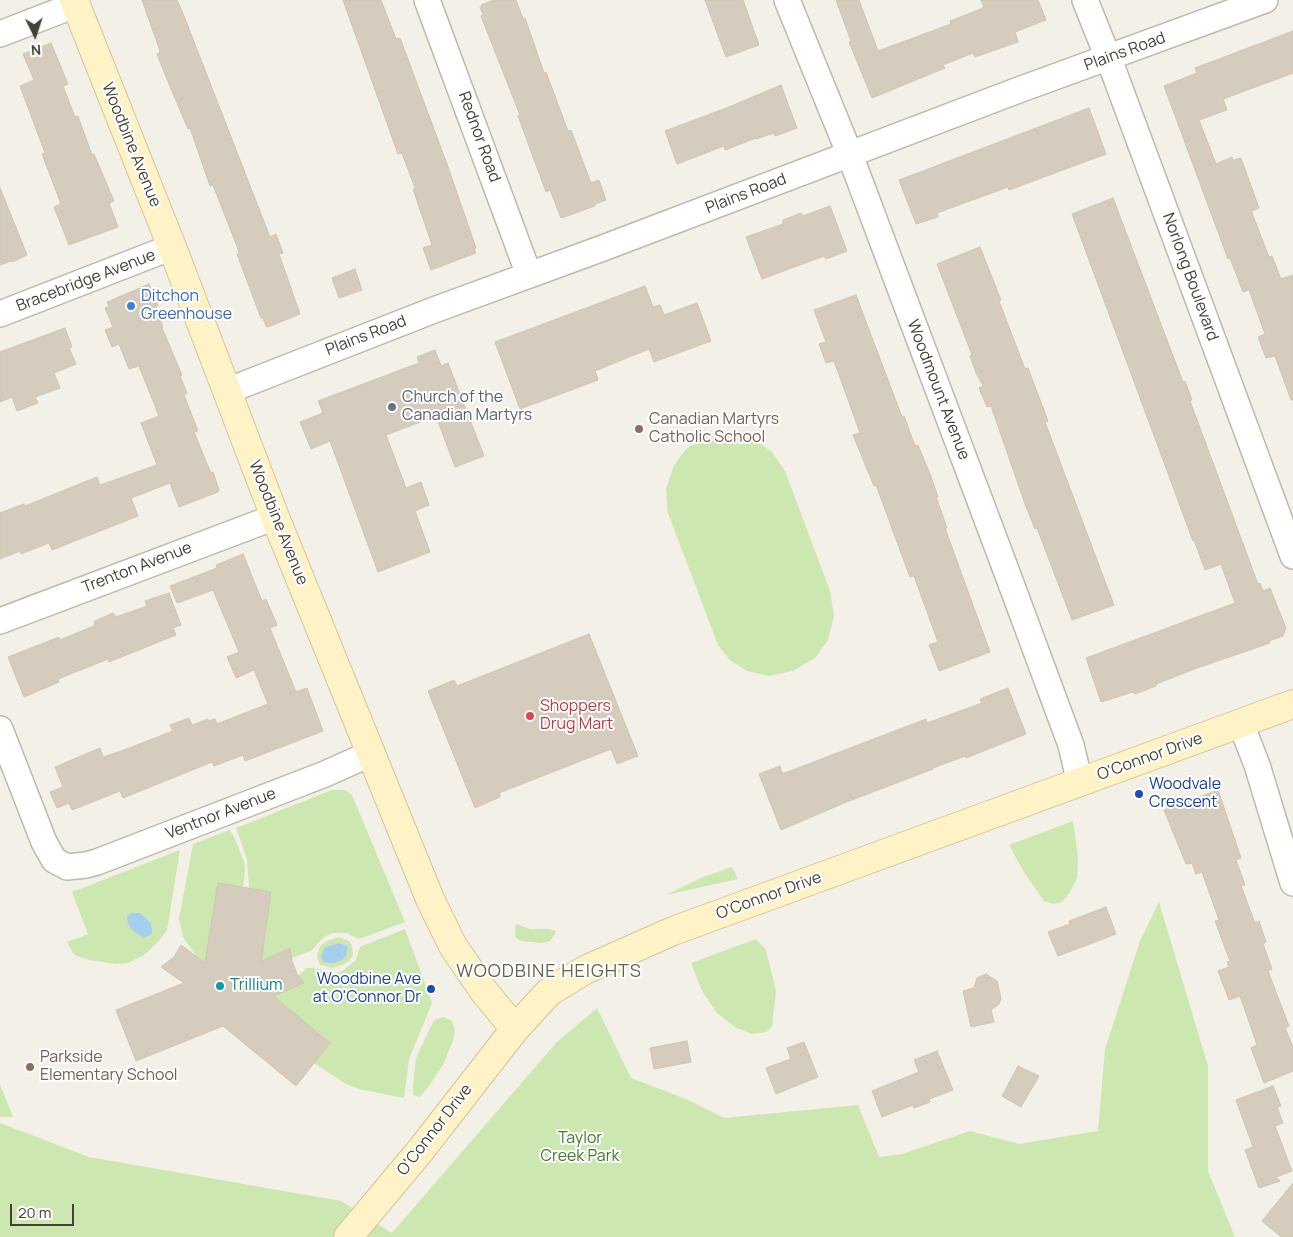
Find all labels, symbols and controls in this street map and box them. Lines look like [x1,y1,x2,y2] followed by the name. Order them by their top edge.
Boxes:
[10,10,60,60] north arrow
[1082,28,1168,76] street label: Plains Road
[30,41,42,60] text: N
[97,80,165,210] street label: Woodbine Avenue
[454,89,504,185] street label: Rednor Road
[703,170,789,218] street label: Plains Road
[1158,210,1222,344] street label: Norlong Boulevard
[14,246,158,316] street label: Bracebridge Avenue
[141,287,232,325] place label: Ditchon Greenhouse
[125,300,137,312] marker: Ditchon Greenhouse
[323,312,409,360] street label: Plains Road
[902,317,974,463] street label: Woodmount Avenue
[402,388,532,426] place label: Church of the Canadian Martyrs
[386,401,398,413] marker: Church of the Canadian Martyrs
[649,410,779,448] place label: Canadian Martyrs Catholic School
[633,423,645,435] marker: Canadian Martyrs Catholic School
[244,458,312,588] street label: Woodbine Avenue
[79,538,195,598] street label: Trenton Avenue
[540,697,613,735] place label: Shoppers Drug Mart
[524,710,536,722] marker: Shoppers Drug Mart
[1095,729,1205,785] street label: O'Connor Drive
[1149,775,1221,813] place label: Woodvale Crescent
[163,784,279,844] street label: Ventnor Avenue
[1133,788,1145,800] marker: Woodvale Crescent
[714,868,824,924] street label: O'Connor Drive
[454,961,644,983] district label: WOODBINE HEIGHTS
[313,970,421,1008] place label: Woodbine Ave at O'Connor Dr
[230,976,283,996] place label: Trillium
[214,980,226,992] marker: Trillium
[425,983,437,995] marker: Woodbine Ave at O'Connor Dr
[40,1048,178,1086] place label: Parkside Elementary School
[24,1061,36,1073] marker: Parkside Elementary School
[393,1080,477,1180] street label: O'Connor Drive
[541,1129,619,1167] park label: Taylor Creek Park
[12,1194,76,1226] scale bar
[18,1202,51,1223] text: 20 m

